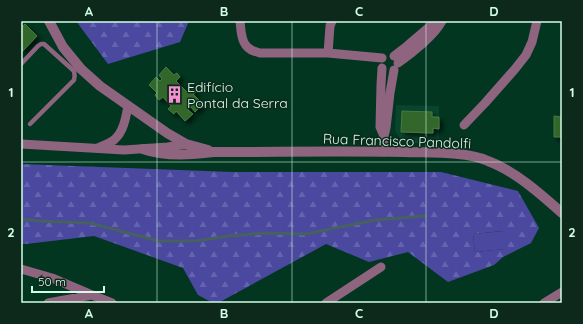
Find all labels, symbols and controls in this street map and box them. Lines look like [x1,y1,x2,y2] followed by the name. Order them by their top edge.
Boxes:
[85,3,94,19] text: A
[220,3,228,19] text: B
[355,3,363,19] text: C
[489,3,499,19] text: D
[187,78,288,112] place label: Edifício Pontal da Serra
[8,84,14,100] text: 1
[569,84,575,100] text: 1
[164,85,184,105] building icon: Edifício Pontal da Serra
[322,129,472,153] street label: Rua Francisco Pandolfi
[7,224,15,240] text: 2
[568,224,576,240] text: 2
[32,268,104,294] scale bar
[38,274,66,289] text: 50 m
[85,305,94,321] text: A
[220,305,228,321] text: B
[355,305,363,321] text: C
[489,305,499,321] text: D

